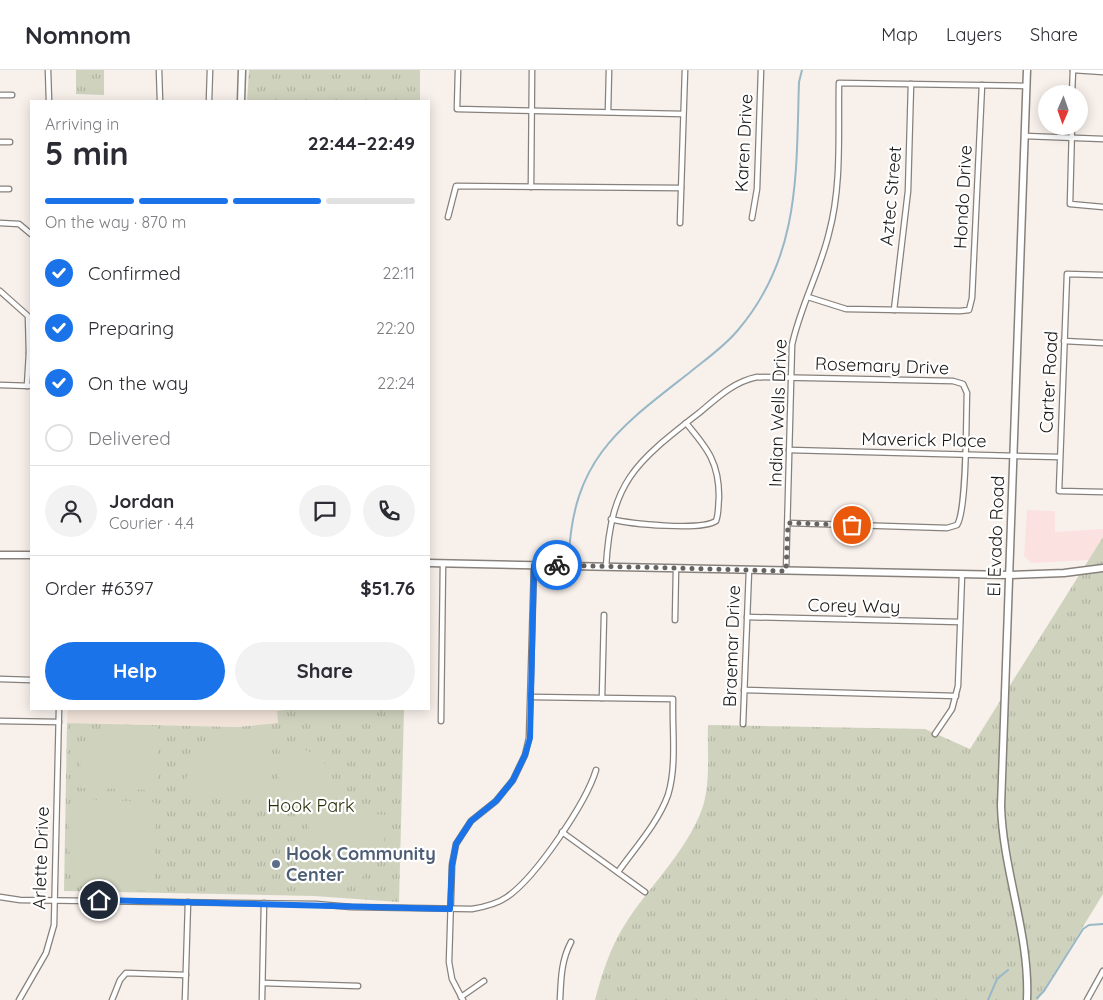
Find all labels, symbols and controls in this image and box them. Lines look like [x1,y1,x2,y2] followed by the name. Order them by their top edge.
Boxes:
[25,20,131,50] text: Nomnom
[881,23,918,46] text: Map
[946,23,1002,46] text: Layers
[1030,23,1078,46] text: Share
[1038,85,1088,135] north arrow
[1038,85,1088,135] map controls
[729,93,758,193] street label: Karen Drive
[45,114,119,134] text: Arriving in
[308,131,415,155] text: 22:44–22:49
[45,133,129,173] text: 5 min
[948,144,977,250] street label: Hondo Drive
[875,145,906,247] street label: Aztec Street
[45,212,186,232] text: On the way · 870 m
[45,259,73,287] icon: check
[88,261,181,285] text: Confirmed
[382,263,415,283] text: 22:11
[45,314,73,342] icon: check
[88,316,174,340] text: Preparing
[376,318,415,338] text: 22:20
[1034,330,1063,434] street label: Carter Road
[763,339,792,487] street label: Indian Wells Drive
[815,352,949,379] street label: Rosemary Drive
[45,369,73,397] icon: check
[88,371,189,395] text: On the way
[377,373,415,393] text: 22:24
[88,426,171,450] text: Delivered
[861,427,987,452] street label: Maverick Place
[982,475,1009,597] street label: El Evado Road
[45,485,97,537] button: person
[299,485,351,537] button: chat
[363,485,415,537] button: phone
[109,489,174,513] text: Jordan
[831,504,873,546] pin
[838,511,866,539] icon: bag
[109,513,194,533] text: Courier · 4.4
[532,540,582,590] courier
[543,551,571,579] icon: bike
[45,576,154,600] text: Order #6397
[360,576,415,600] text: $51.76
[718,585,745,707] street label: Braemar Drive
[807,593,901,618] street label: Corey Way
[45,642,225,700] button: Help
[235,642,415,700] button: Share
[267,794,355,817] park label: Hook Park
[27,806,54,910] street label: Arlette Drive
[286,842,436,886] place label: Hook Community Center
[270,858,282,870] marker: Hook Community Center
[78,879,120,921] pin
[85,886,113,914] icon: home

